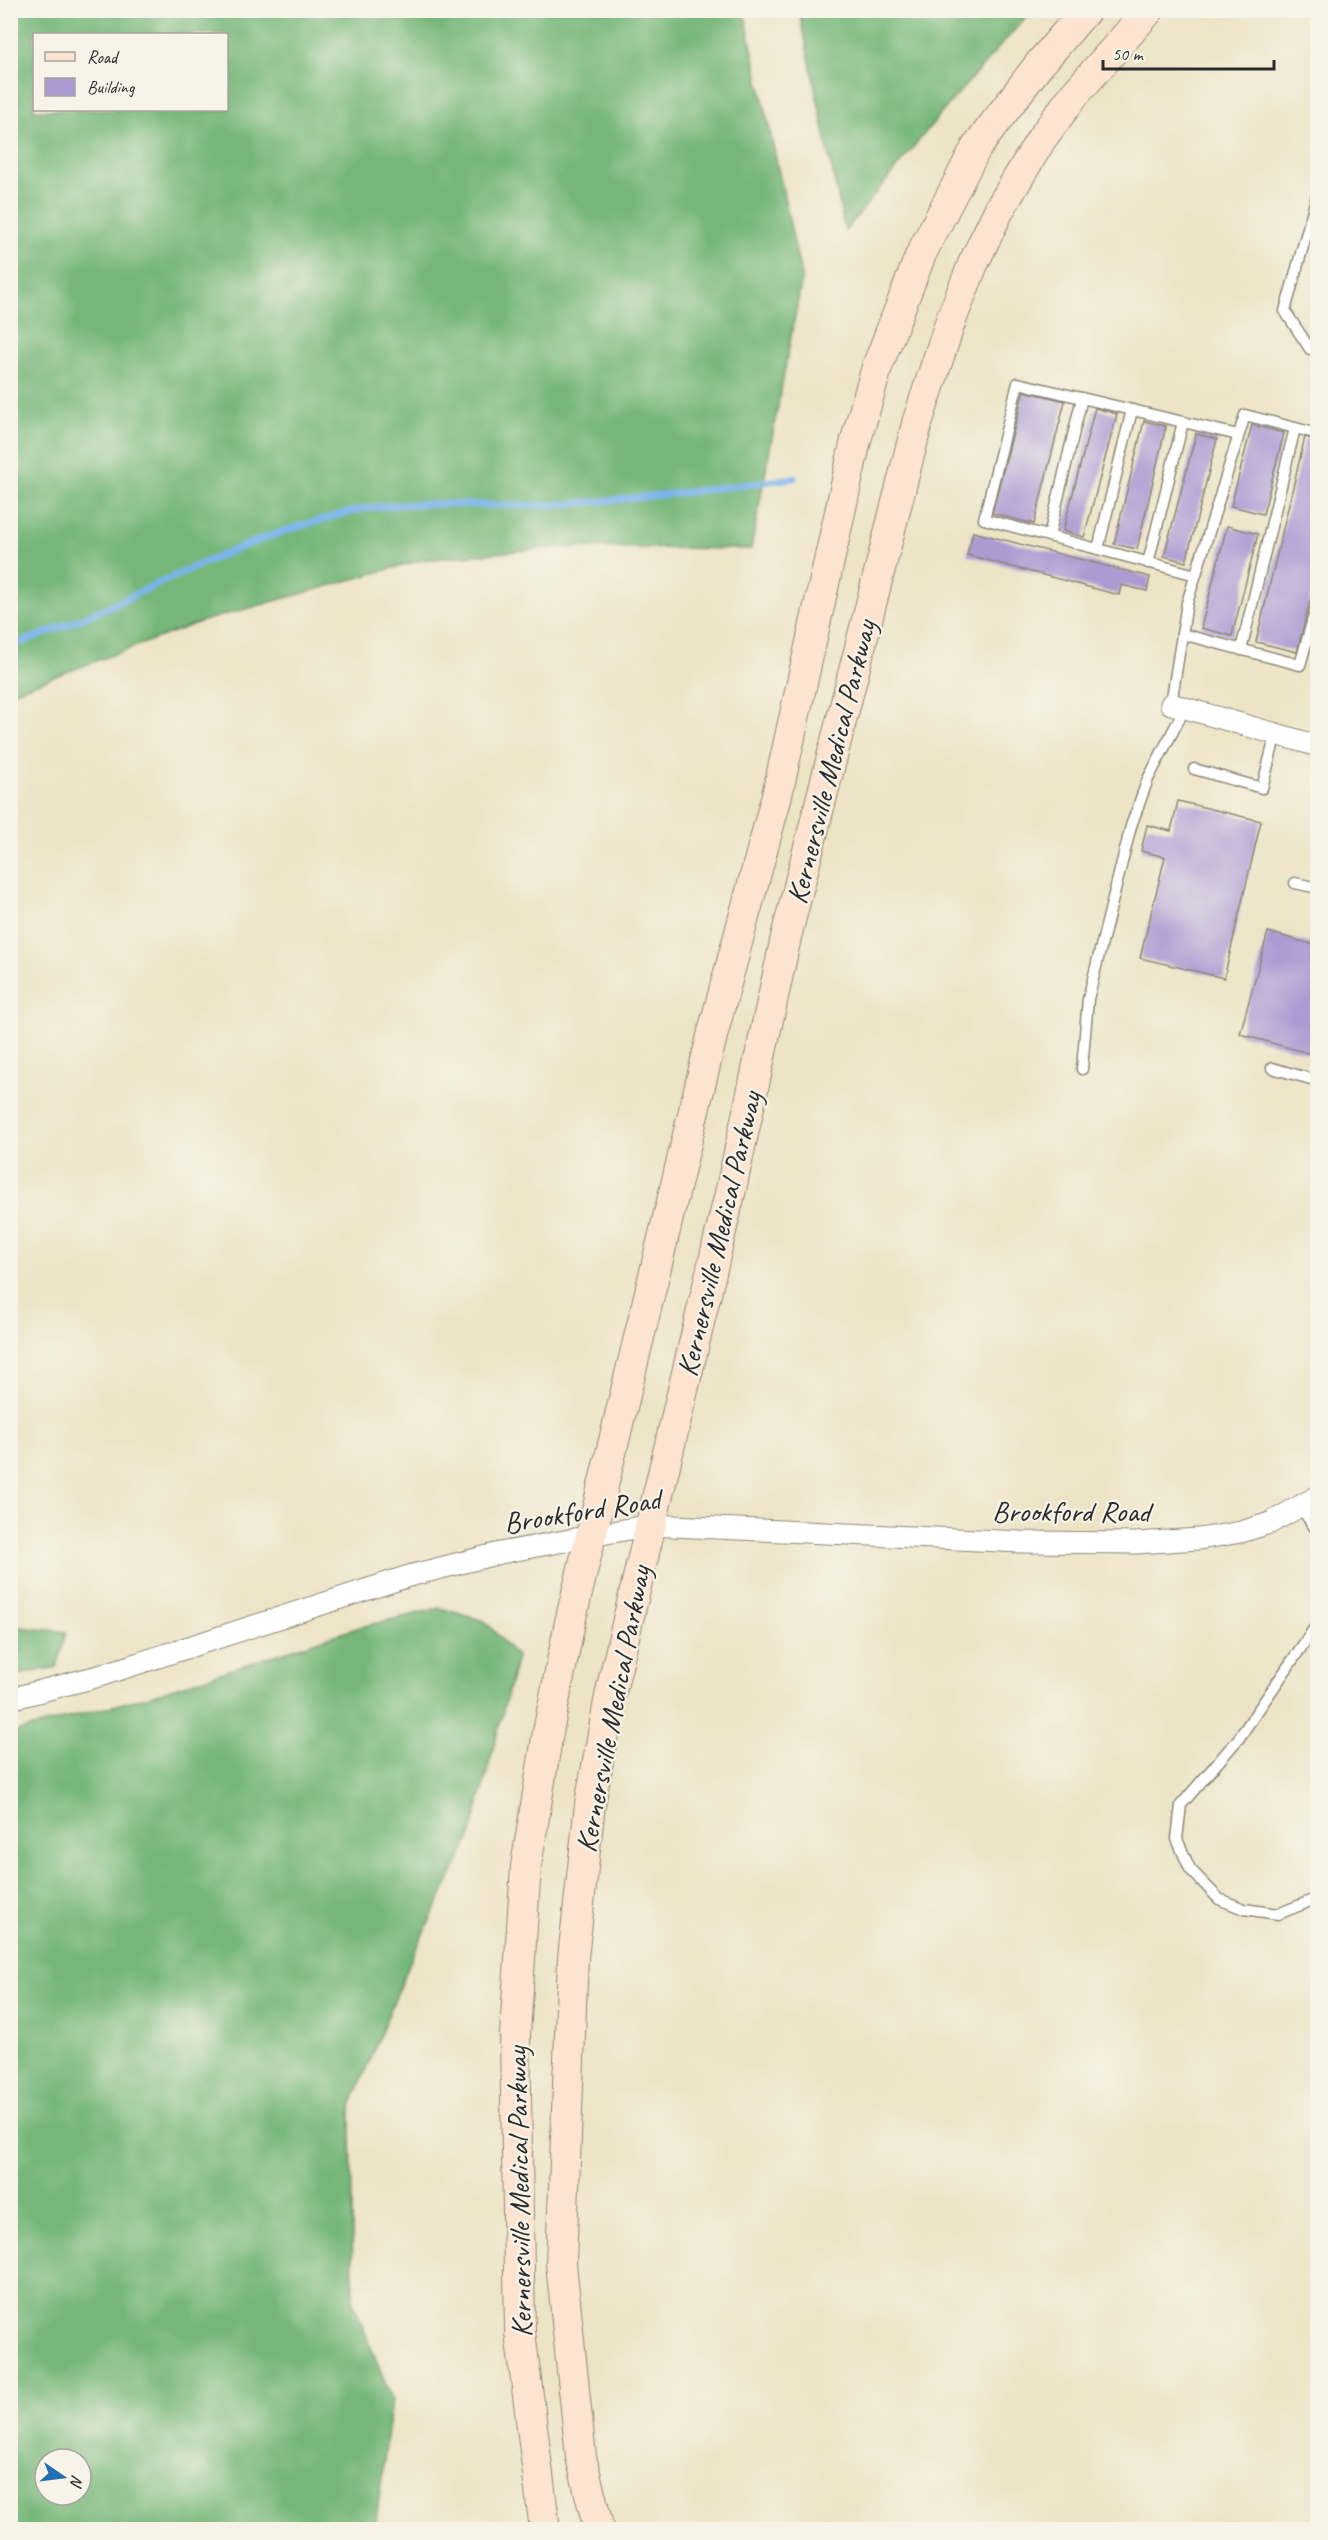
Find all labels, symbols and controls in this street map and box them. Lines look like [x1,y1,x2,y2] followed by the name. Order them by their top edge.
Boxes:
[33,33,228,111] legend
[1103,33,1274,71] scale bar
[1112,43,1145,65] text: 50 m
[87,46,120,68] text: Road
[87,76,136,98] text: Building
[777,615,885,908] street label: Kernersville Medical Parkway
[668,1086,771,1380] street label: Kernersville Medical Parkway
[501,1479,667,1542] street label: Brookford Road
[992,1492,1154,1530] street label: Brookford Road
[567,1561,660,1855] street label: Kernersville Medical Parkway
[497,2044,541,2338] street label: Kernersville Medical Parkway
[33,2447,93,2507] north arrow
[65,2473,87,2491] text: N

